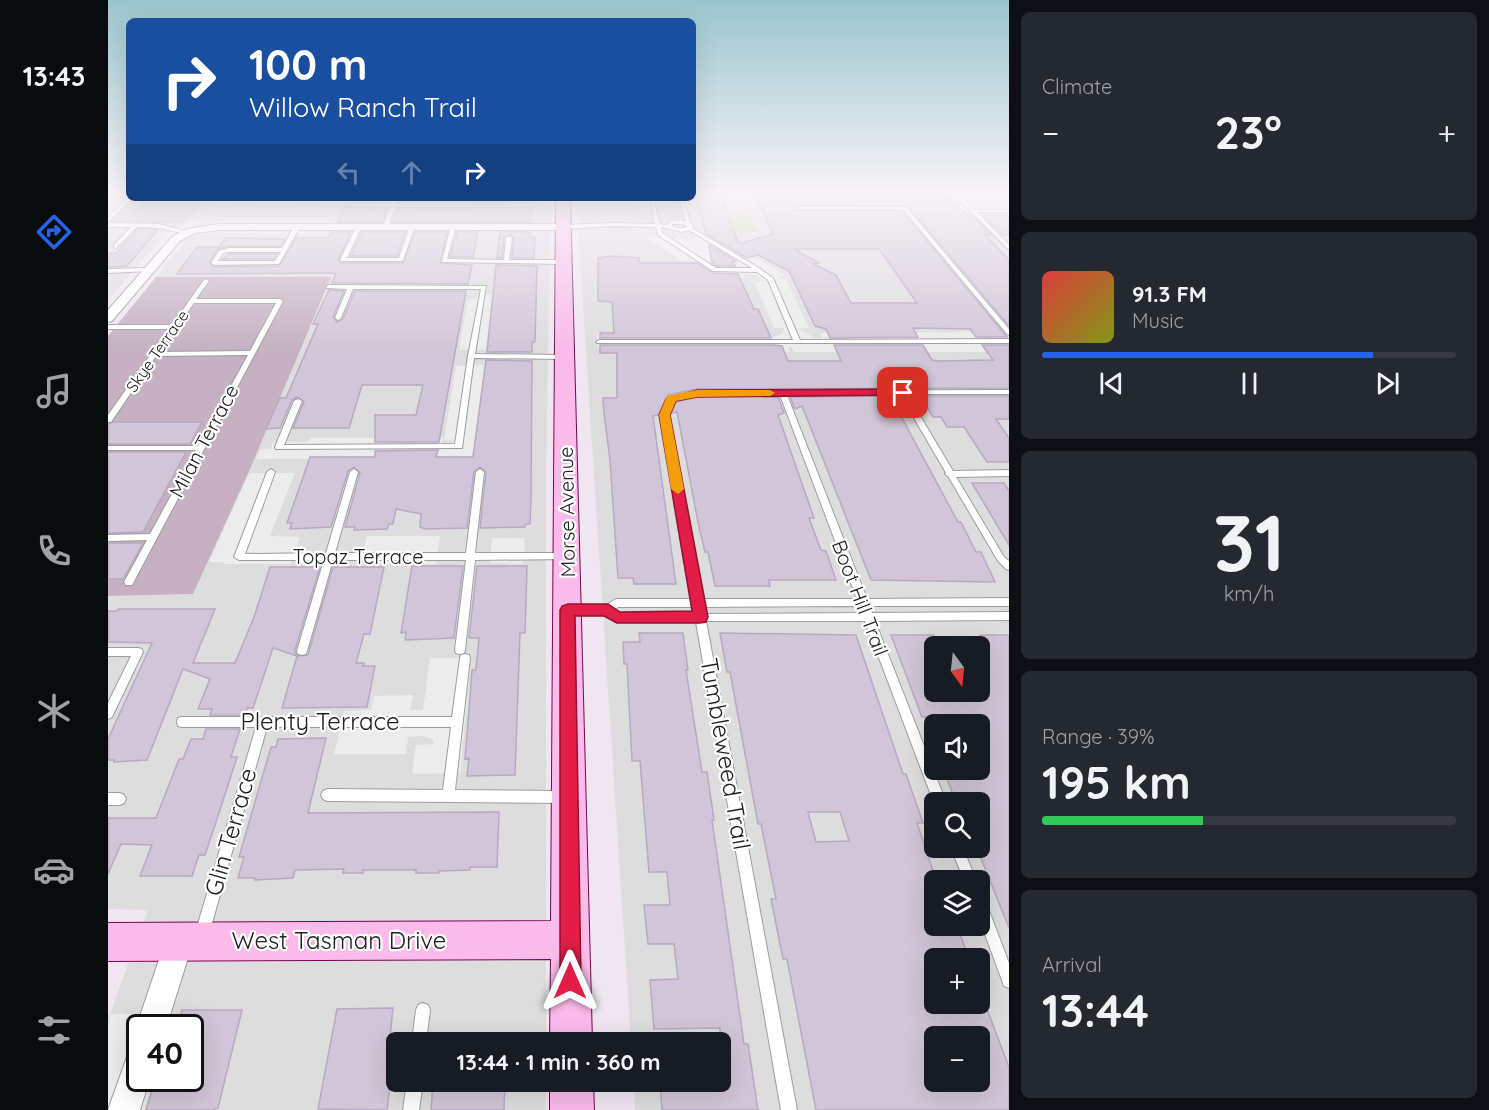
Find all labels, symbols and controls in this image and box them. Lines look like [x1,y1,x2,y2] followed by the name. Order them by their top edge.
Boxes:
[249,38,367,91] text: 100 m
[150,42,228,120] icon: right
[23,59,85,93] text: 13:43
[1042,74,1112,99] text: Climate
[249,90,477,124] text: Willow Ranch Trail
[1215,104,1282,160] text: 23°
[1042,112,1059,153] text: −
[1437,112,1456,153] text: +
[332,156,365,189] icon: left
[395,156,428,189] icon: ahead
[458,156,491,189] icon: right
[33,211,75,253] icon: directions
[1132,280,1207,308] text: 91.3 FM
[121,306,193,396] street label: Skye Terrace
[1132,308,1184,333] text: Music
[877,367,928,418] pin
[1095,367,1128,400] icon: previous
[1233,367,1266,400] icon: pause
[1371,367,1404,400] icon: next
[33,370,75,412] icon: music
[886,376,919,409] icon: arrive
[163,380,244,502] street label: Milan Terrace
[553,446,580,578] street label: Morse Avenue
[1213,493,1285,591] text: 31
[33,530,75,572] icon: phone
[827,536,894,659] street label: Boot Hill Trail
[293,544,423,569] street label: Topaz Terrace
[1224,581,1274,606] text: km/h
[924,636,990,702] north arrow
[924,636,990,1092] map controls
[694,656,758,852] street label: Tumbleweed Trail
[33,690,75,732] icon: climate
[240,706,400,736] street label: Plenty Terrace
[924,714,990,780] button: sound
[1042,724,1155,749] text: Range · 39%
[1042,754,1191,810] text: 195 km
[197,764,263,899] street label: Glin Terrace
[924,792,990,858] button: search
[33,849,75,891] icon: car
[924,870,990,936] button: layers
[232,925,446,955] street label: West Tasman Drive
[924,948,990,1014] button: +
[538,949,602,1013] position arrow
[1042,952,1102,977] text: Arrival
[1042,982,1149,1038] text: 13:44
[33,1009,75,1051] icon: filters
[126,1014,204,1092] speed limit sign: 40
[924,1026,990,1092] button: −
[457,1048,660,1076] text: 13:44 · 1 min · 360 m

